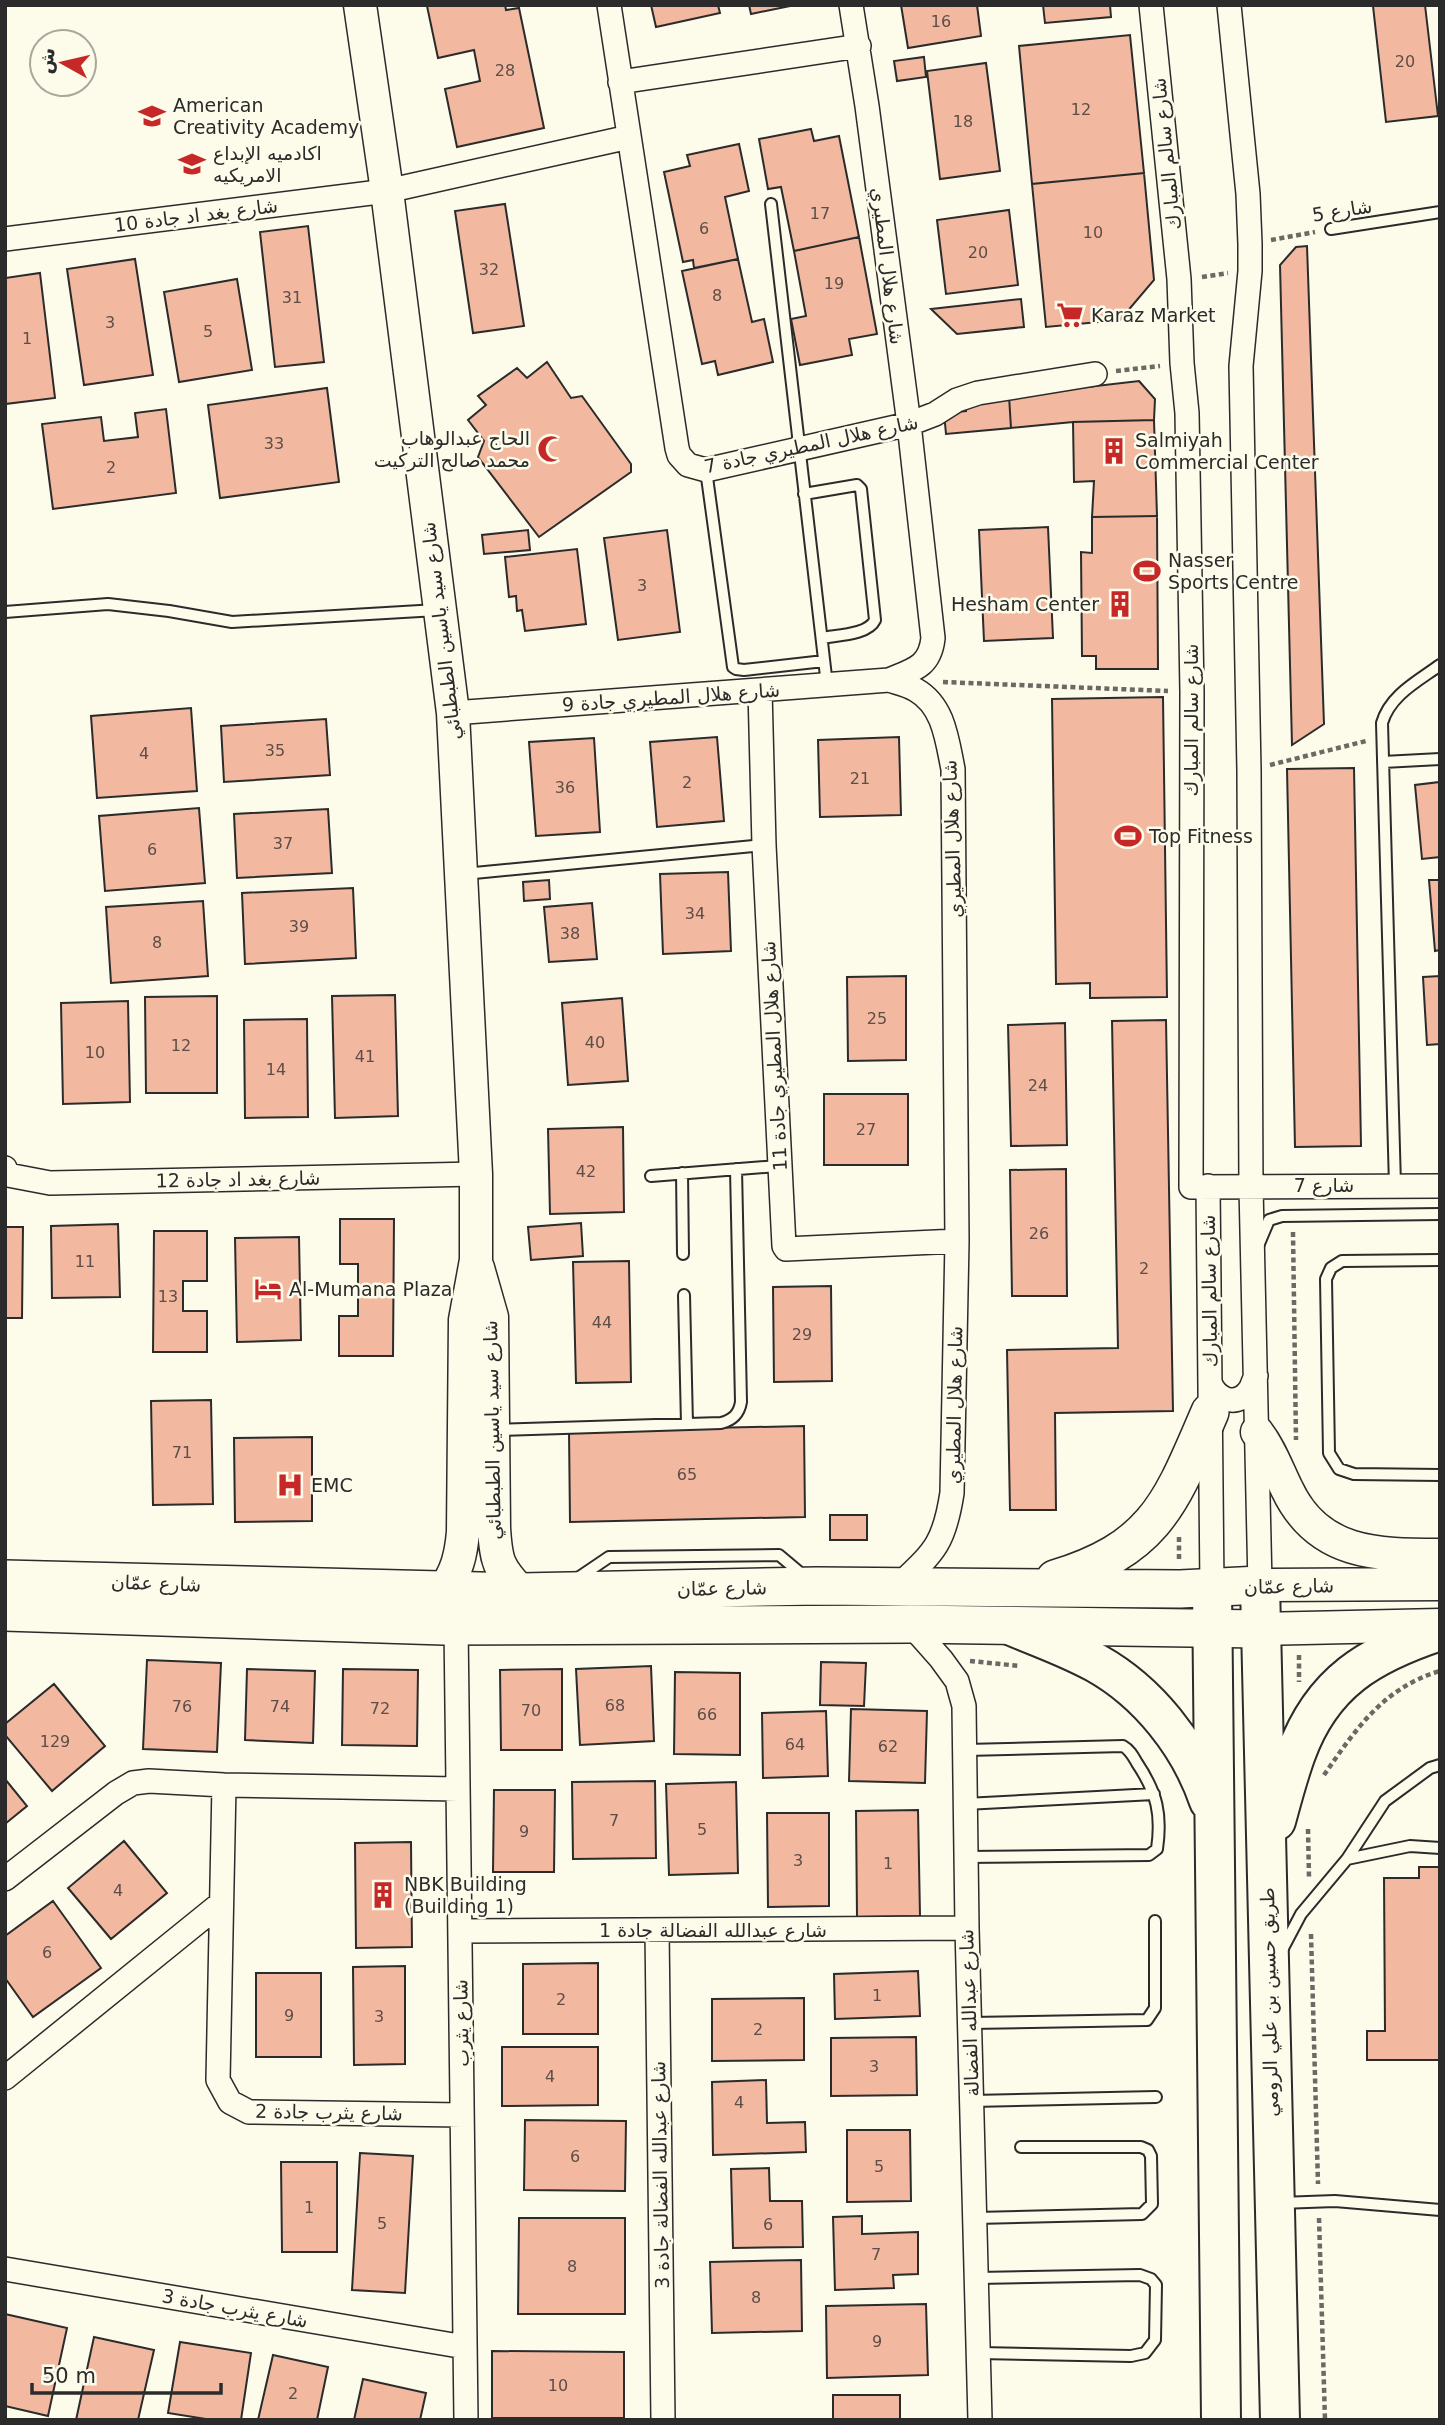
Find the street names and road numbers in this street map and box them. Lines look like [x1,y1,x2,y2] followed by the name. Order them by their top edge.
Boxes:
[1147,77,1186,231] street label: شارع سالم المبارك
[866,186,909,346] street label: شارع هلال المطيري
[113,194,279,237] street label: شارع بغد اد جادة 10
[1310,194,1374,227] street label: شارع 5
[702,411,920,478] street label: شارع هلال المطيري جادة 7
[417,520,466,741] street label: شارع سيد ياسين الطبطبائي
[1180,644,1203,796] street label: شارع سالم المبارك
[561,678,781,717] street label: شارع هلال المطيري جادة 9
[938,760,967,918] street label: شارع هلال المطيري
[757,940,792,1172] street label: شارع هلال المطيري جادة 11
[155,1167,321,1192] street label: شارع بغد اد جادة 12
[1294,1174,1354,1197] street label: شارع 7
[1197,1214,1222,1368] street label: شارع سالم المبارك
[479,1320,506,1540] street label: شارع سيد ياسين الطبطبائي
[942,1326,967,1484] street label: شارع هلال المطيري
[110,1570,202,1597] street label: شارع عمّان
[1244,1574,1334,1599] street label: شارع عمّان
[677,1576,767,1601] street label: شارع عمّان
[1256,1887,1283,2117] street label: طريق حسين بن علي الرومي
[599,1919,827,1942] street label: شارع عبدالله الفضالة جادة 1
[955,1929,984,2097] street label: شارع عبدالله الفضالة
[449,1979,474,2067] street label: شارع يثرب
[647,2061,674,2289] street label: شارع عبدالله الفضالة جادة 3
[255,2100,403,2125] street label: شارع يثرب جادة 2
[160,2284,310,2333] street label: شارع يثرب جادة 3

